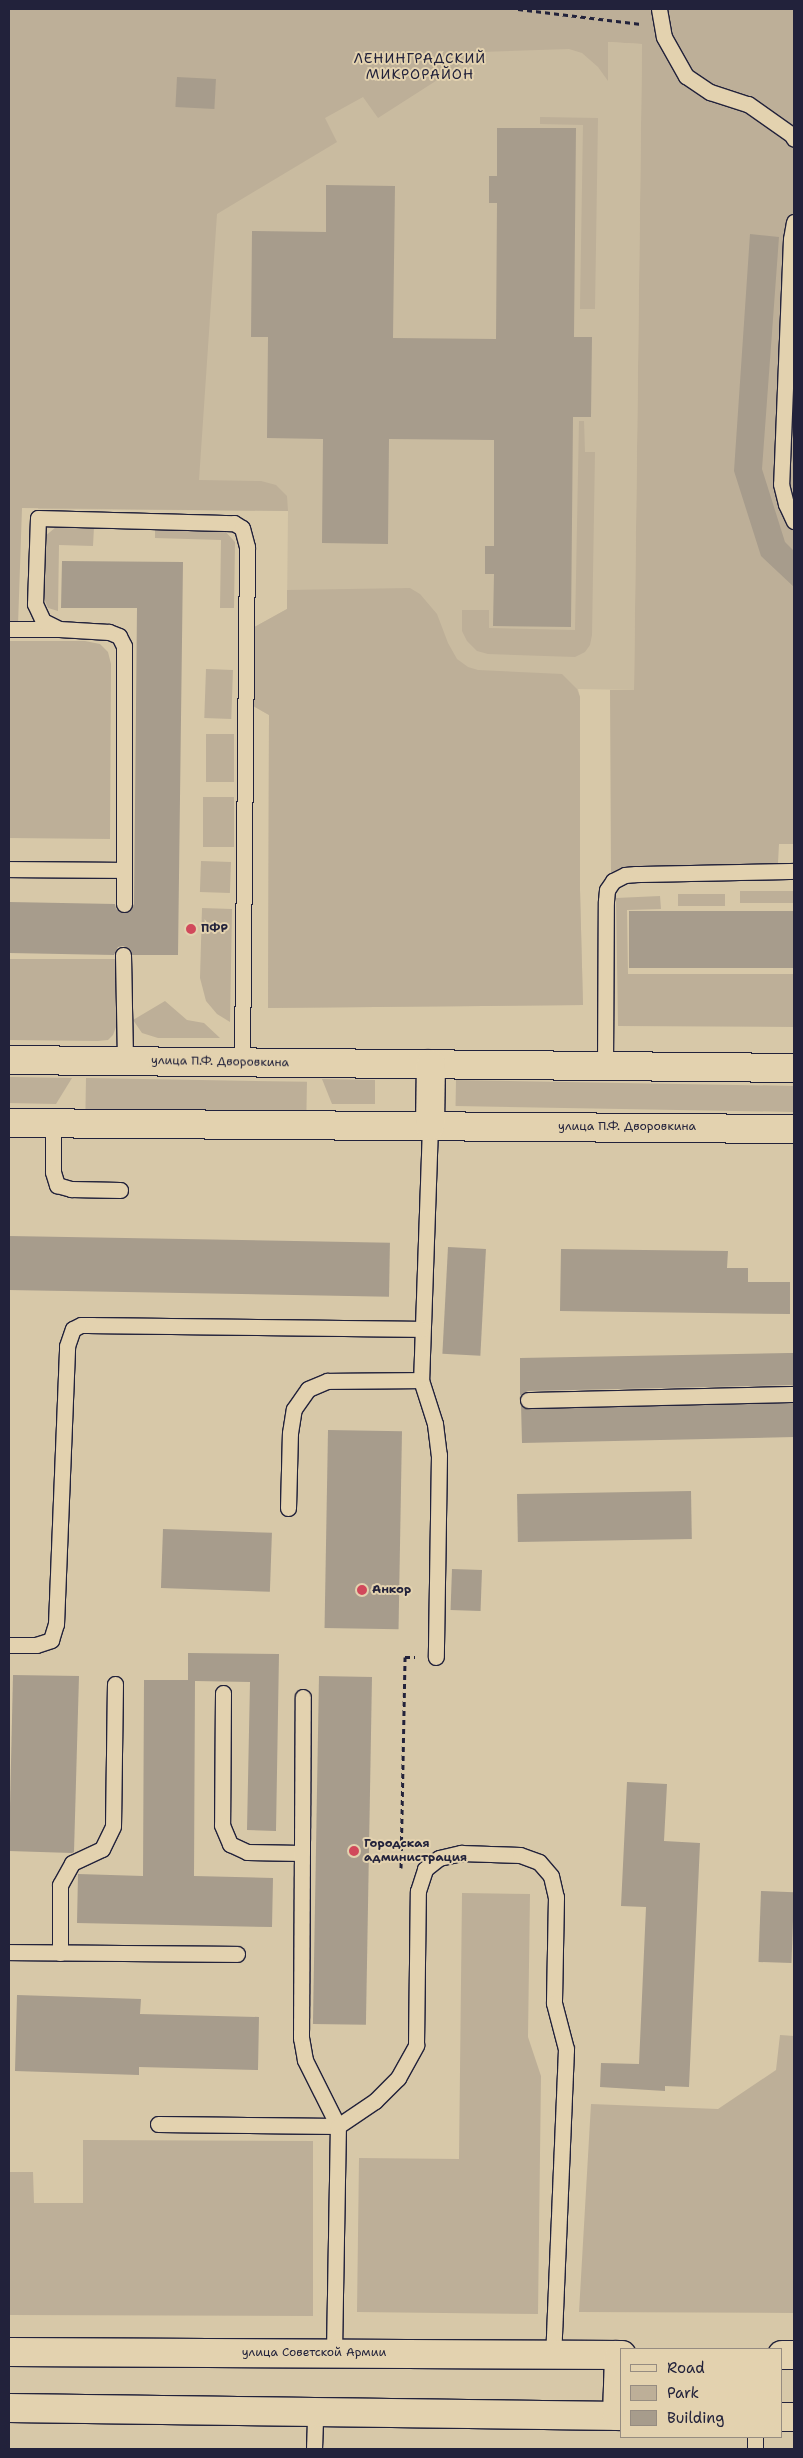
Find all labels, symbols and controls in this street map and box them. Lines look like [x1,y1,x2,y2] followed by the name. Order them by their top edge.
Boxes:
[352,50,488,82] district label: ЛЕНИНГРАДСКИЙ МИКРОРАЙОН
[201,922,228,936] place label: ПФР
[185,923,197,935] marker: ПФР
[151,1054,289,1070] street label: улица П.Ф. Дворовкина
[558,1120,696,1134] street label: улица П.Ф. Дворовкина
[372,1583,411,1597] place label: Анкор
[356,1584,368,1596] marker: Анкор
[364,1837,467,1865] place label: Городская администрация
[348,1845,360,1857] marker: Городская администрация
[242,2346,386,2360] street label: улица Советской Армии
[620,2348,783,2438] legend
[667,2358,705,2378] text: Road
[667,2383,699,2403] text: Park
[667,2408,724,2428] text: Building

